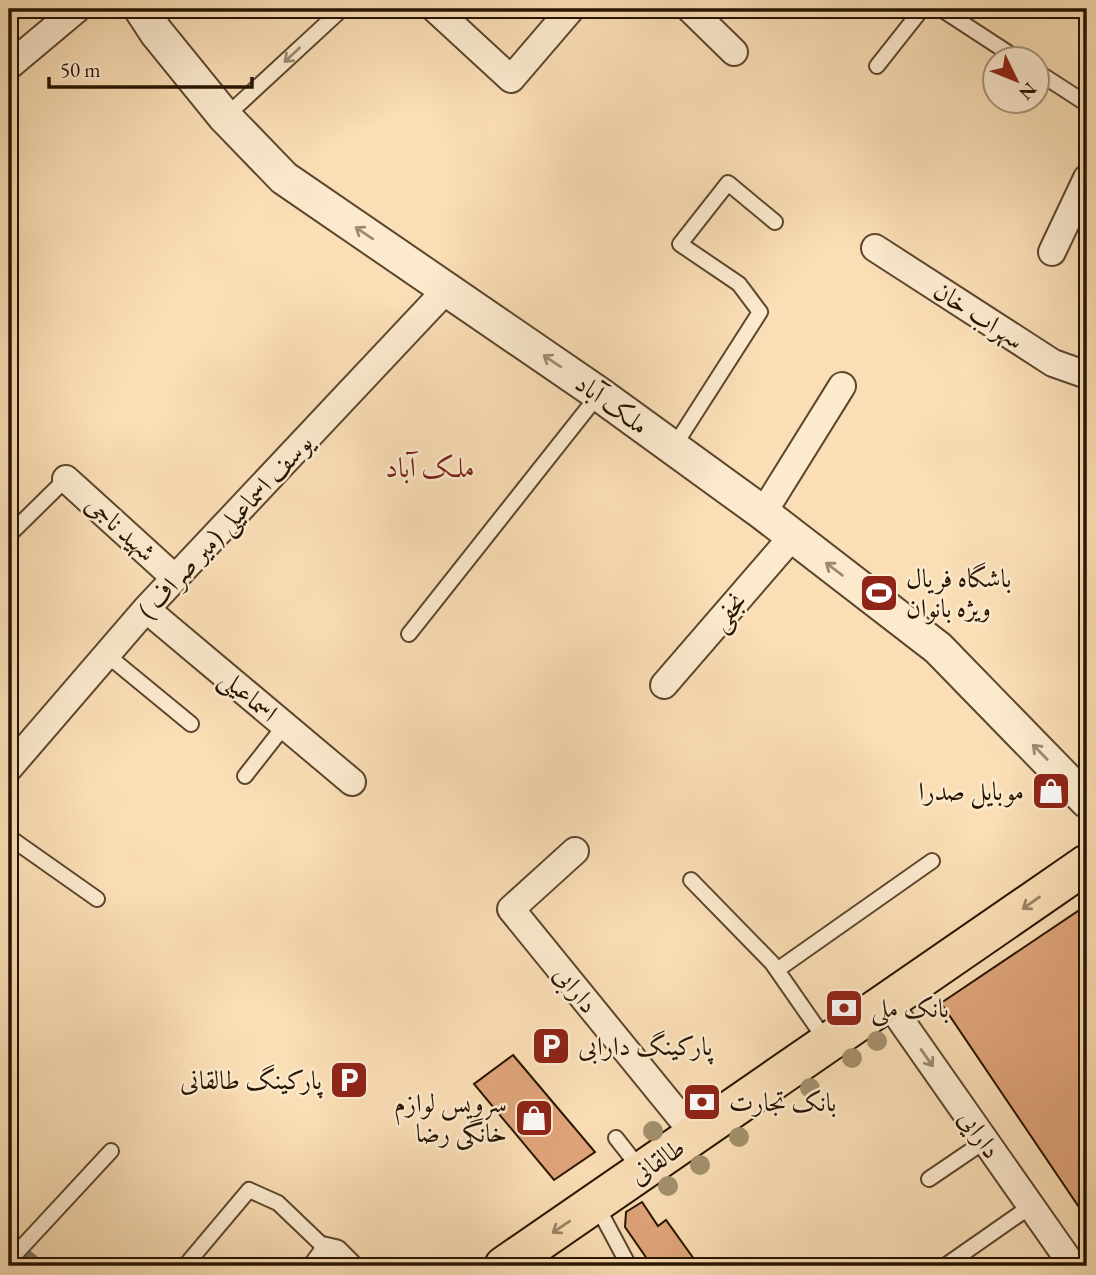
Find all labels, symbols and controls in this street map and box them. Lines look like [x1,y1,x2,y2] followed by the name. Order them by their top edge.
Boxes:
[49,46,252,90] scale bar
[981,46,1050,116] north arrow
[283,47,301,63] one-way arrow
[60,56,101,83] text: 50 m
[1013,77,1042,106] text: N
[355,226,374,240] one-way arrow
[927,273,1031,357] street label: سهراب خان
[543,354,562,368] one-way arrow
[568,366,656,442] street label: ملک آباد
[130,425,323,627] street label: یوسف اسماعیلی (میر صراف )
[385,449,475,485] district label: ملک آباد
[78,487,164,569] street label: شهید ناجی
[825,561,843,576] one-way arrow
[906,561,1011,625] place label: باشگاه فریال ویژه بانوان
[858,572,900,614] sports icon: باشگاه فریال ویژه بانوان
[702,585,756,639] street label: نجفی
[212,661,285,731] street label: اسماعیلی
[1031,744,1048,761] one-way arrow
[1030,770,1072,812] shop icon: موبایل صدرا
[919,774,1024,809] place label: موبایل صدرا
[1022,896,1041,910] one-way arrow
[545,958,606,1021] street label: دارابی
[823,987,865,1029] bank icon: بانک ملی
[871,991,949,1027] place label: بانک ملی
[530,1025,572,1067] parking icon: پارکینگ دارابی
[578,1029,713,1065] place label: پارکینگ دارابی
[920,1048,934,1067] one-way arrow
[328,1059,370,1101] parking icon: پارکینگ طالقانی
[180,1063,323,1099] place label: پارکینگ طالقانی
[681,1081,723,1123] bank icon: بانک تجارت
[729,1085,837,1119] place label: بانک تجارت
[394,1086,507,1151] place label: سرویس لوازم خانگی رضا
[513,1097,555,1139] shop icon: سرویس لوازم خانگی رضا
[951,1103,1009,1165] street label: دارایی
[623,1130,691,1192] street label: طالقانی
[552,1220,572,1234] one-way arrow

